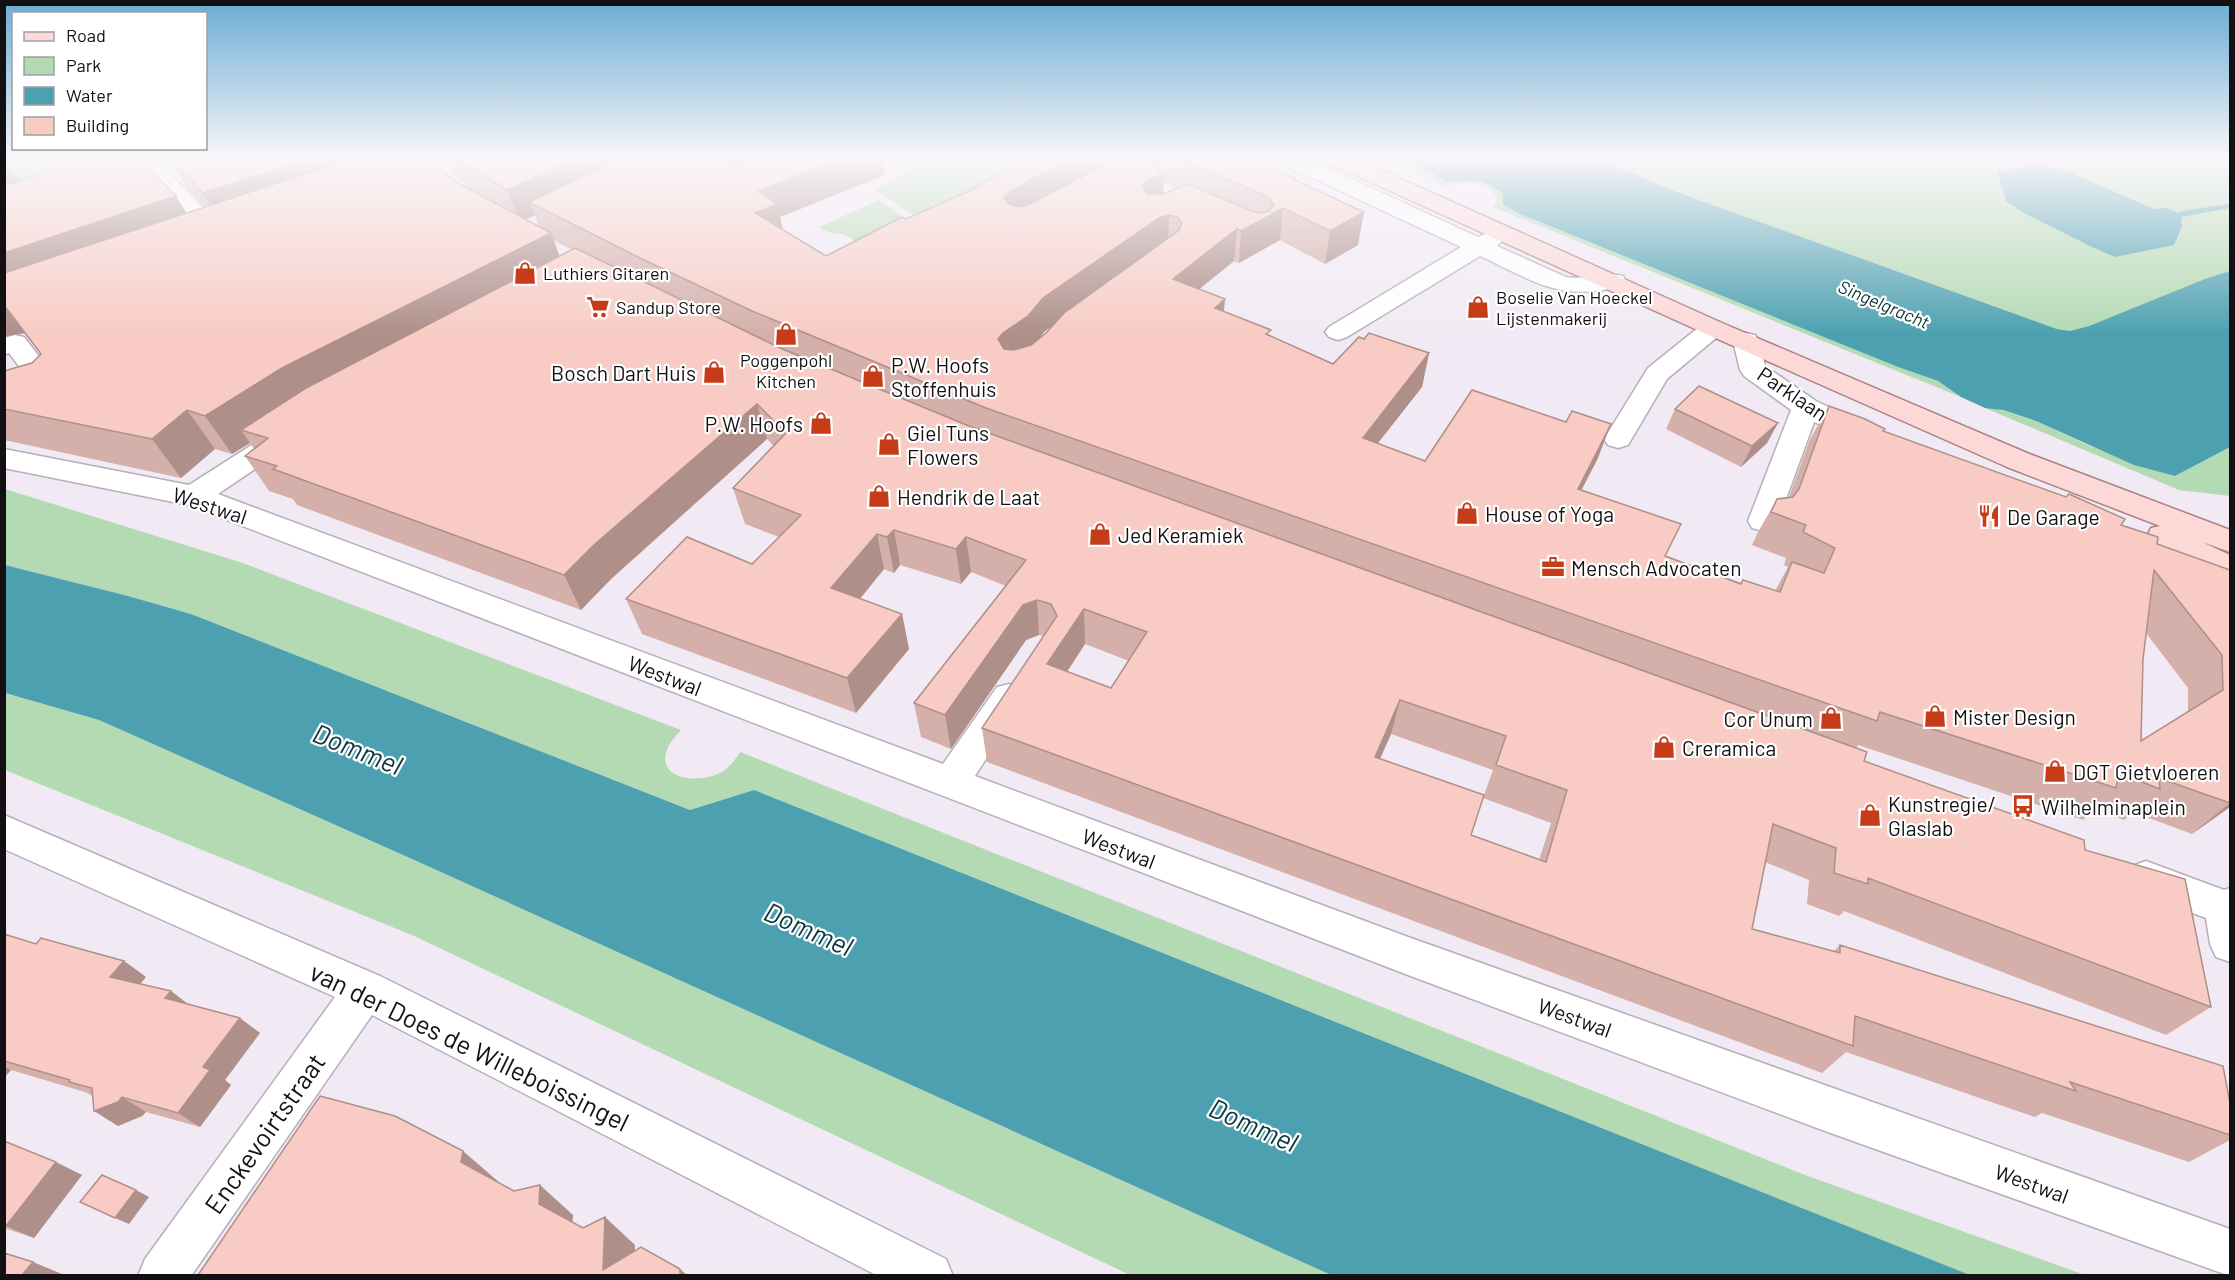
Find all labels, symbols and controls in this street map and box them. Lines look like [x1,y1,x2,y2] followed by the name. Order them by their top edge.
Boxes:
[12,12,207,150] legend
[66,24,106,46] text: Road
[66,54,101,76] text: Park
[66,84,113,106] text: Water
[66,114,129,136] text: Building
[512,260,538,286] shop icon: Luthiers Gitaren
[543,262,669,284] place label: Luthiers Gitaren
[1835,275,1933,333] water label: Singelgracht
[1496,286,1652,329] place label: Boselie Van Hoeckel Lijstenmakerij
[585,294,611,320] supermarket icon: Sandup Store
[1465,294,1491,320] shop icon: Boselie Van Hoeckel Lijstenmakerij
[616,296,721,318] place label: Sandup Store
[773,321,799,347] shop icon: Poggenpohl Kitchen
[740,349,832,392] place label: Poggenpohl Kitchen
[891,352,996,401] place label: P.W. Hoofs Stoffenhuis
[701,359,727,385] shop icon: Bosch Dart Huis
[551,360,696,385] place label: Bosch Dart Huis
[1753,361,1833,425] street label: Parklaan
[860,363,886,389] shop icon: P.W. Hoofs Stoffenhuis
[808,410,834,436] shop icon: P.W. Hoofs
[705,411,803,436] place label: P.W. Hoofs
[907,420,989,469] place label: Giel Tuns Flowers
[876,431,902,457] shop icon: Giel Tuns Flowers
[170,481,250,529] street label: Westwal
[866,483,892,509] shop icon: Hendrik de Laat
[897,484,1040,509] place label: Hendrik de Laat
[1454,500,1480,526] shop icon: House of Yoga
[1485,501,1614,526] place label: House of Yoga
[1976,503,2002,529] restaurant icon: De Garage
[2007,504,2100,529] place label: De Garage
[1087,521,1113,547] shop icon: Jed Keramiek
[1118,522,1243,547] place label: Jed Keramiek
[1540,554,1566,580] office icon: Mensch Advocaten
[1571,555,1741,580] place label: Mensch Advocaten
[625,650,705,700] street label: Westwal
[1922,703,1948,729] shop icon: Mister Design
[1953,704,2076,729] place label: Mister Design
[1818,705,1844,731] shop icon: Cor Unum
[1723,706,1813,731] place label: Cor Unum
[309,716,407,780] water label: Dommel
[1651,734,1677,760] shop icon: Creramica
[1682,735,1776,760] place label: Creramica
[2042,758,2068,784] shop icon: DGT Gietvloeren
[2073,759,2219,784] place label: DGT Gietvloeren
[1888,791,1996,840] place label: Kunstregie/ Glaslab
[2010,793,2036,819] bus stop icon: Wilhelminaplein
[2041,794,2186,819] place label: Wilhelminaplein
[1857,802,1883,828] shop icon: Kunstregie/ Glaslab
[1079,823,1159,873] street label: Westwal
[760,894,858,962] water label: Dommel
[305,955,635,1137] street label: van der Does de Willeboissingel
[1535,992,1615,1042] street label: Westwal
[197,1047,331,1219] street label: Enckevoirtstraat
[1205,1090,1303,1158] water label: Dommel
[1992,1158,2072,1208] street label: Westwal

